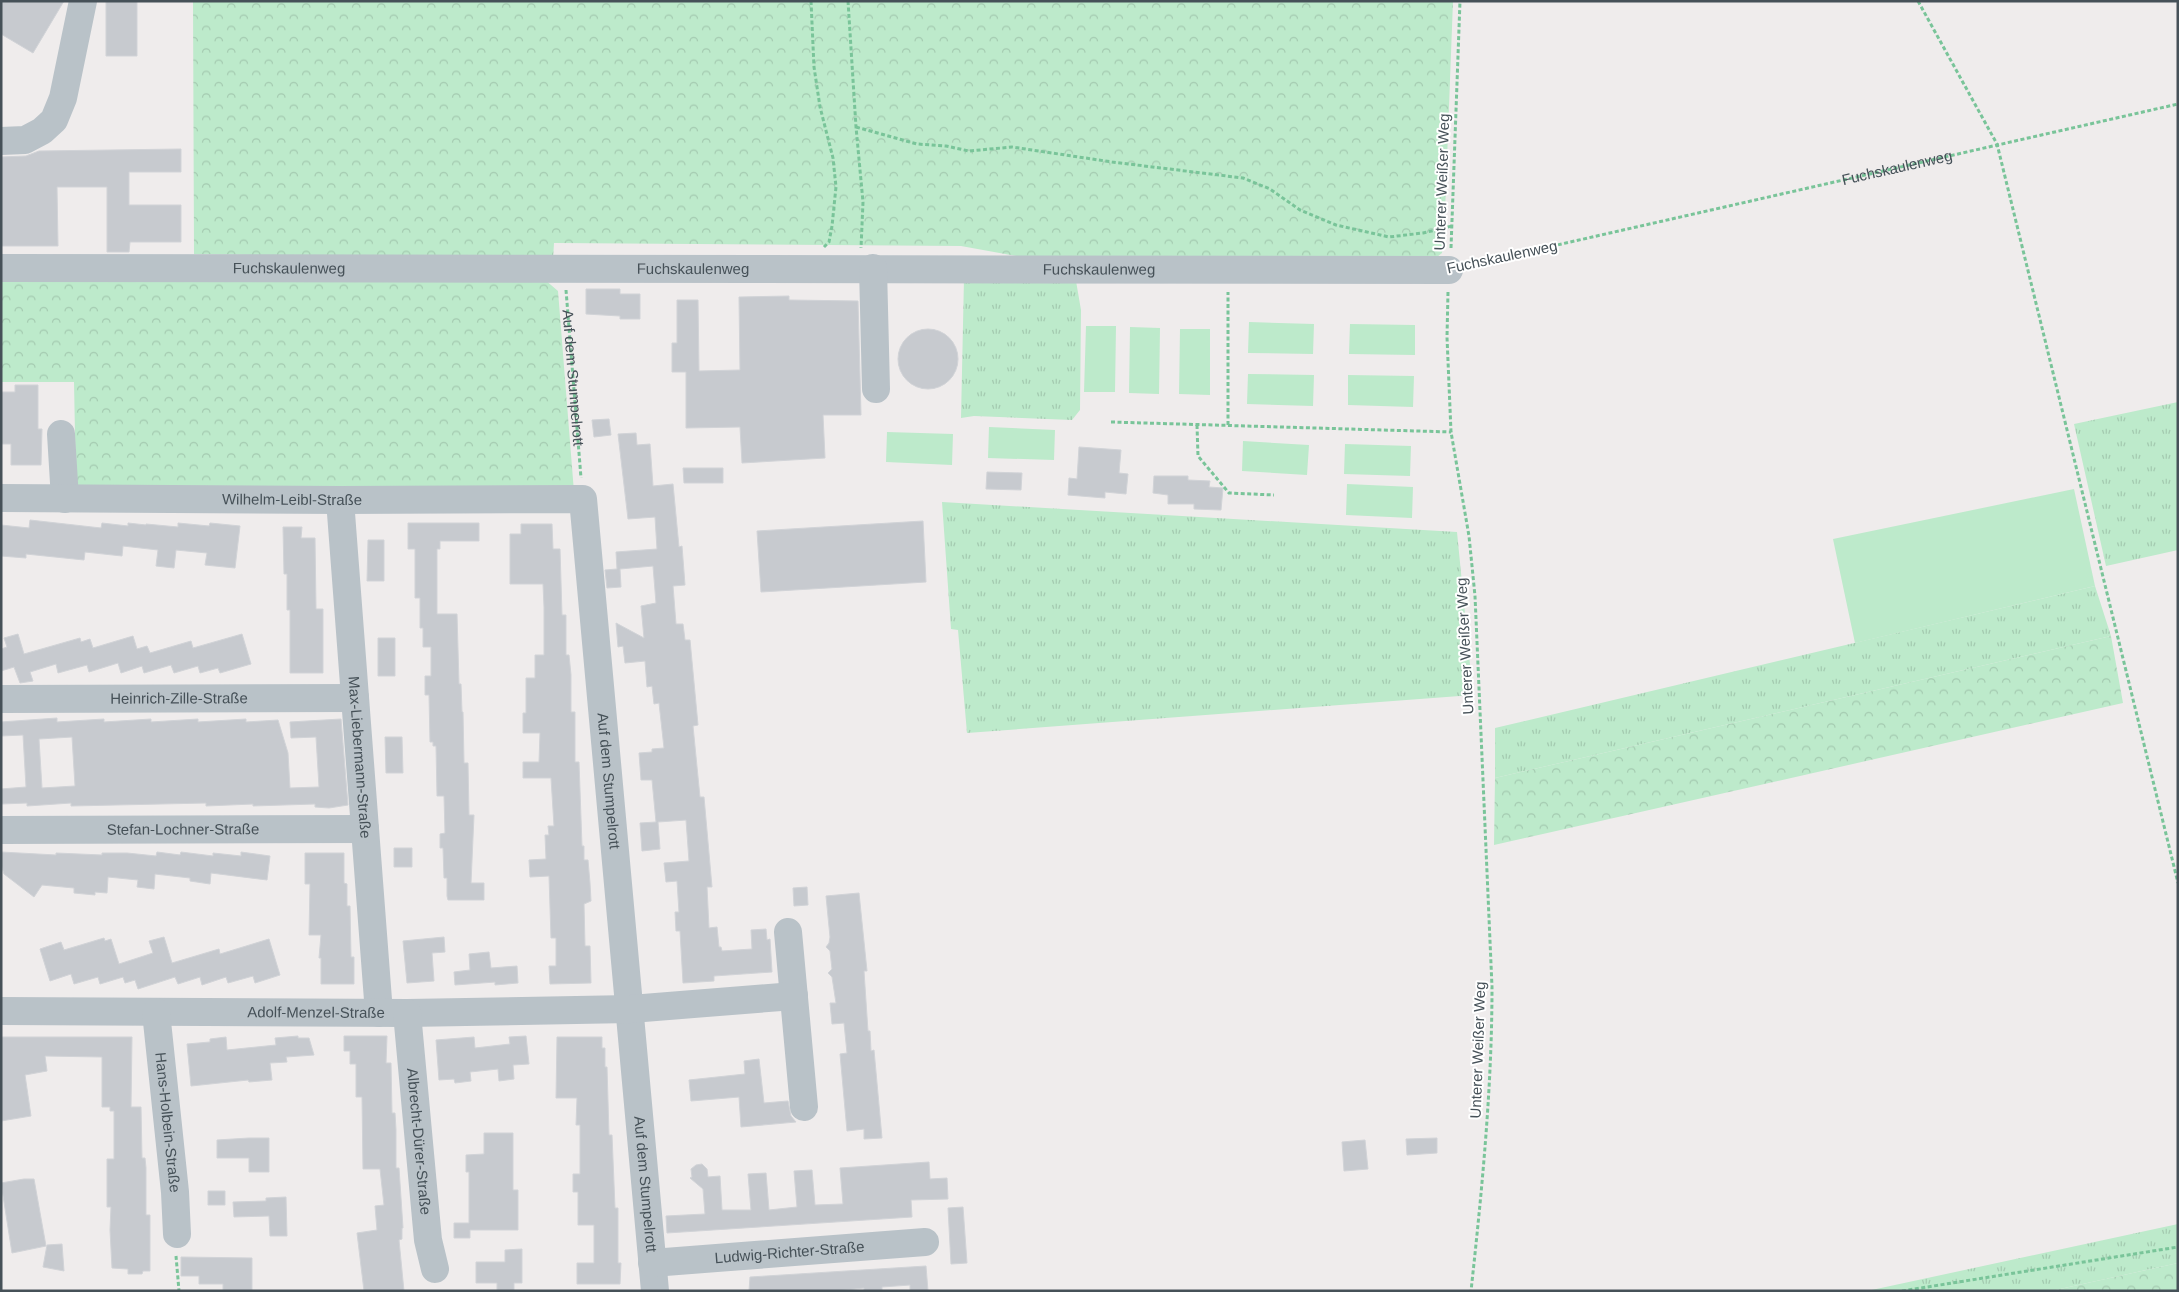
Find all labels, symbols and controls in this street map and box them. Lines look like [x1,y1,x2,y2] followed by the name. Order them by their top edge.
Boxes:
[1431,113,1452,251] street label: Unterer Weißer Weg
[1840,147,1954,188] street label: Fuchskaulenweg
[1445,236,1559,277] street label: Fuchskaulenweg
[233,259,345,276] street label: Fuchskaulenweg
[637,260,749,277] street label: Fuchskaulenweg
[1043,260,1155,278] street label: Fuchskaulenweg
[560,309,587,447] street label: Auf dem Stumpelrott
[222,490,362,508] street label: Wilhelm-Leibl-Straße
[1452,577,1477,715] street label: Unterer Weißer Weg
[345,675,375,839] street label: Max-Liebermann-Straße
[110,689,248,707] street label: Heinrich-Zille-Straße
[594,712,624,851] street label: Auf dem Stumpelrott
[107,820,259,838] street label: Stefan-Lochner-Straße
[1467,981,1488,1119] street label: Unterer Weißer Weg
[247,1003,385,1021] street label: Adolf-Menzel-Straße
[152,1051,184,1193] street label: Hans-Holbein-Straße
[404,1067,435,1216] street label: Albrecht-Dürer-Straße
[631,1115,661,1254] street label: Auf dem Stumpelrott
[714,1238,865,1266] street label: Ludwig-Richter-Straße

